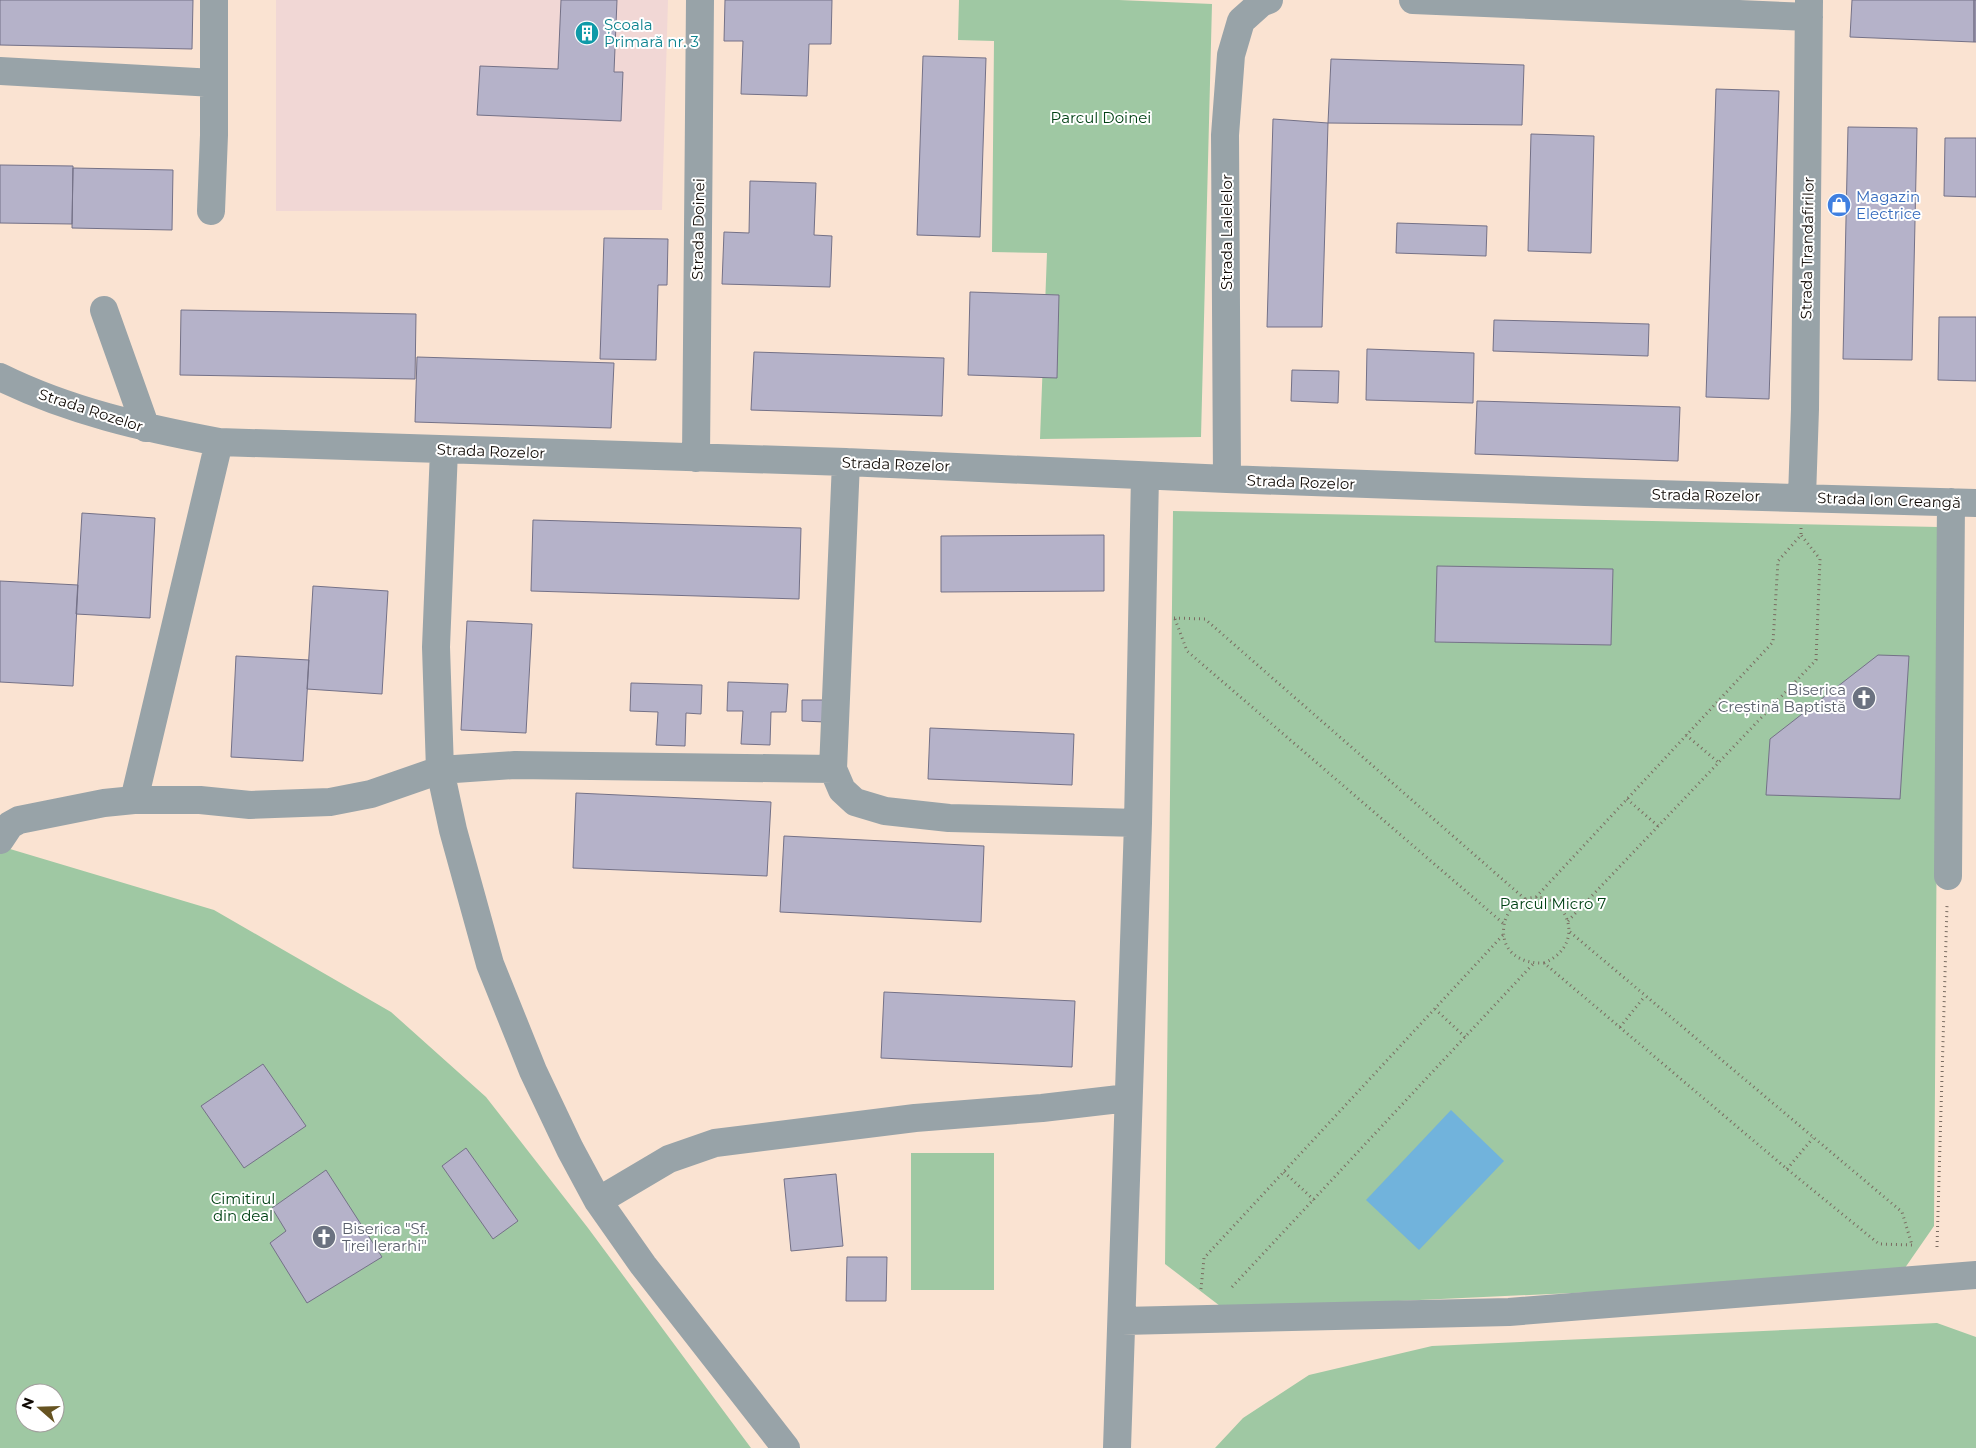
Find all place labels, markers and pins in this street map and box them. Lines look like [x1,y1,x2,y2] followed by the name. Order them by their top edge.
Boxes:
[604,15,699,51] place label: Școala Primară nr. 3
[574,20,600,46] building icon: Școala Primară nr. 3
[1856,187,1921,223] place label: Magazin Electrice
[1826,192,1852,218] shop icon: Magazin Electrice
[1718,680,1846,717] place label: Biserica Creștină Baptistă
[1851,685,1877,711] church icon: Biserica Creștină Baptistă
[342,1219,428,1255] place label: Biserica "Sf. Trei Ierarhi"
[311,1224,337,1250] church icon: Biserica "Sf. Trei Ierarhi"

